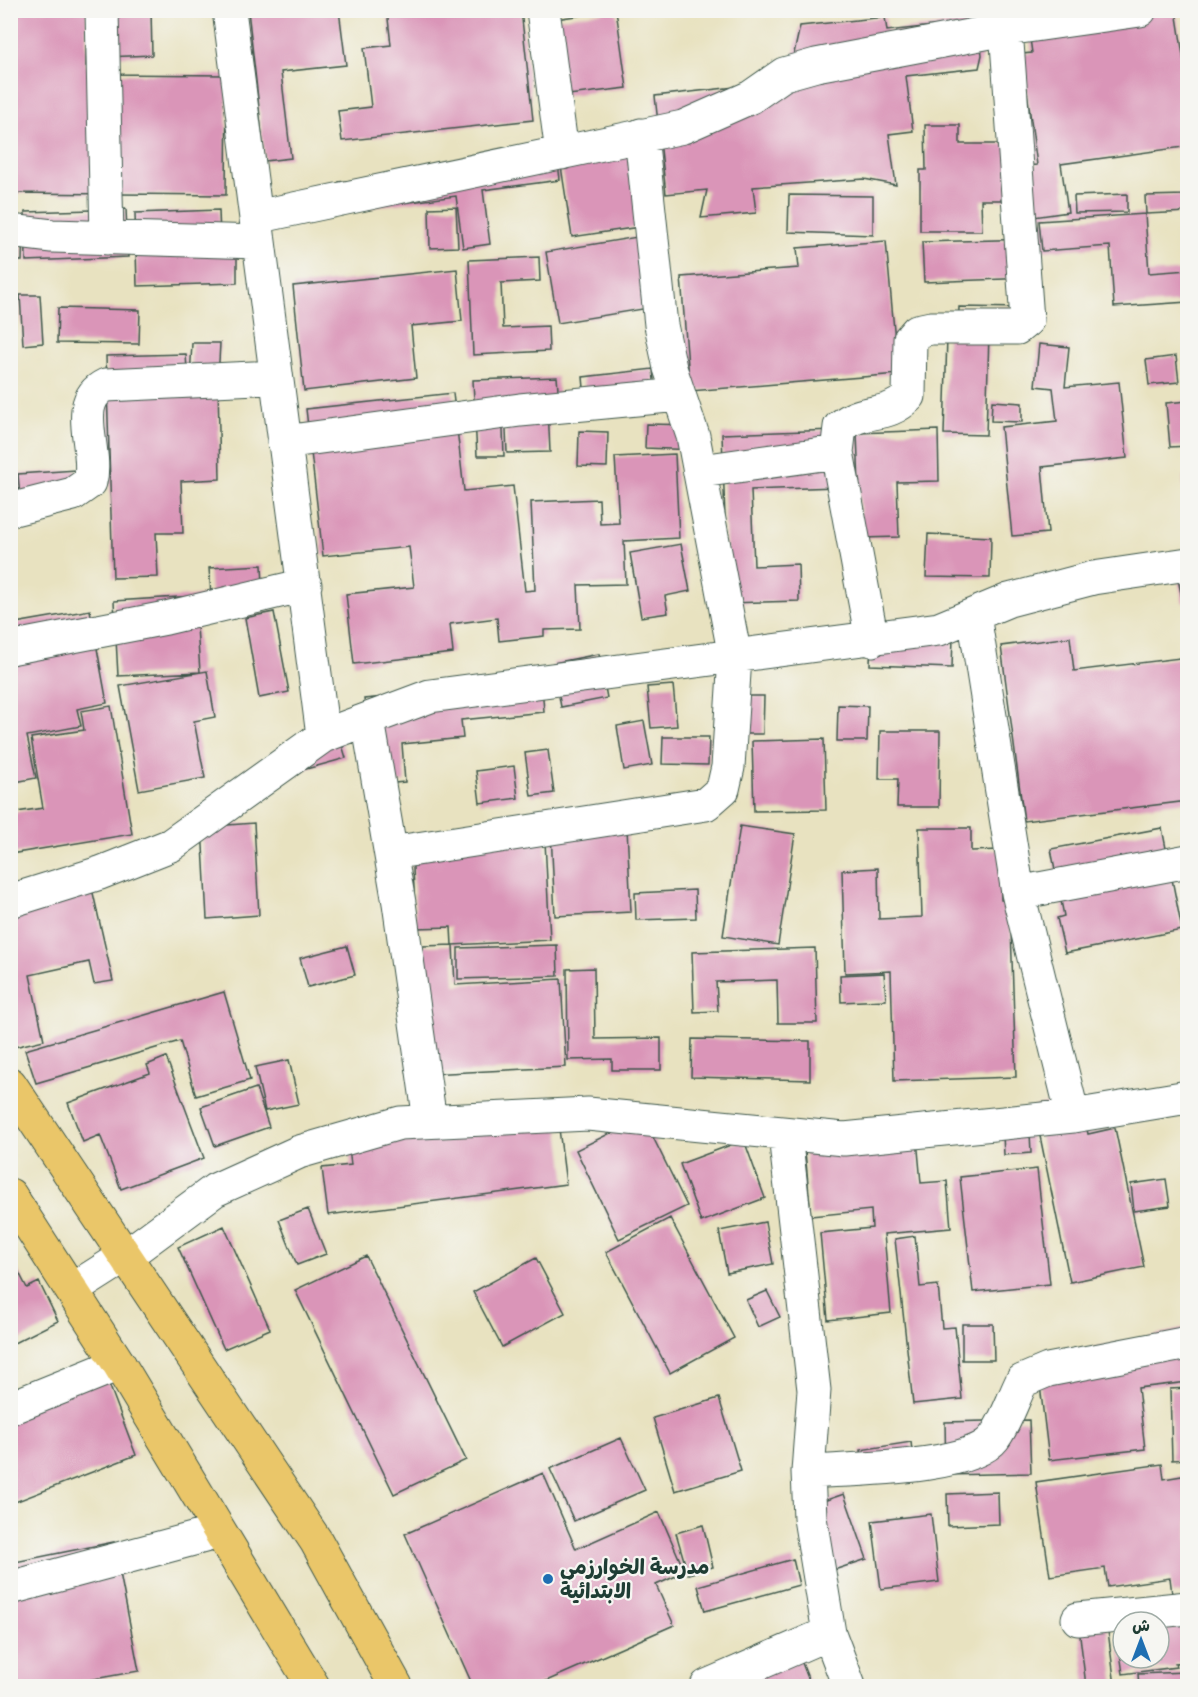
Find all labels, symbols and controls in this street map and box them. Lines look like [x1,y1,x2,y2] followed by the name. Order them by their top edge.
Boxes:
[560,1557,710,1607] place label: مدرسة الخوارزمي الابتدائية
[541,1572,555,1586] marker: مدرسة الخوارزمي الابتدائية
[1111,1610,1171,1670] north arrow
[1132,1619,1150,1638] text: ش

